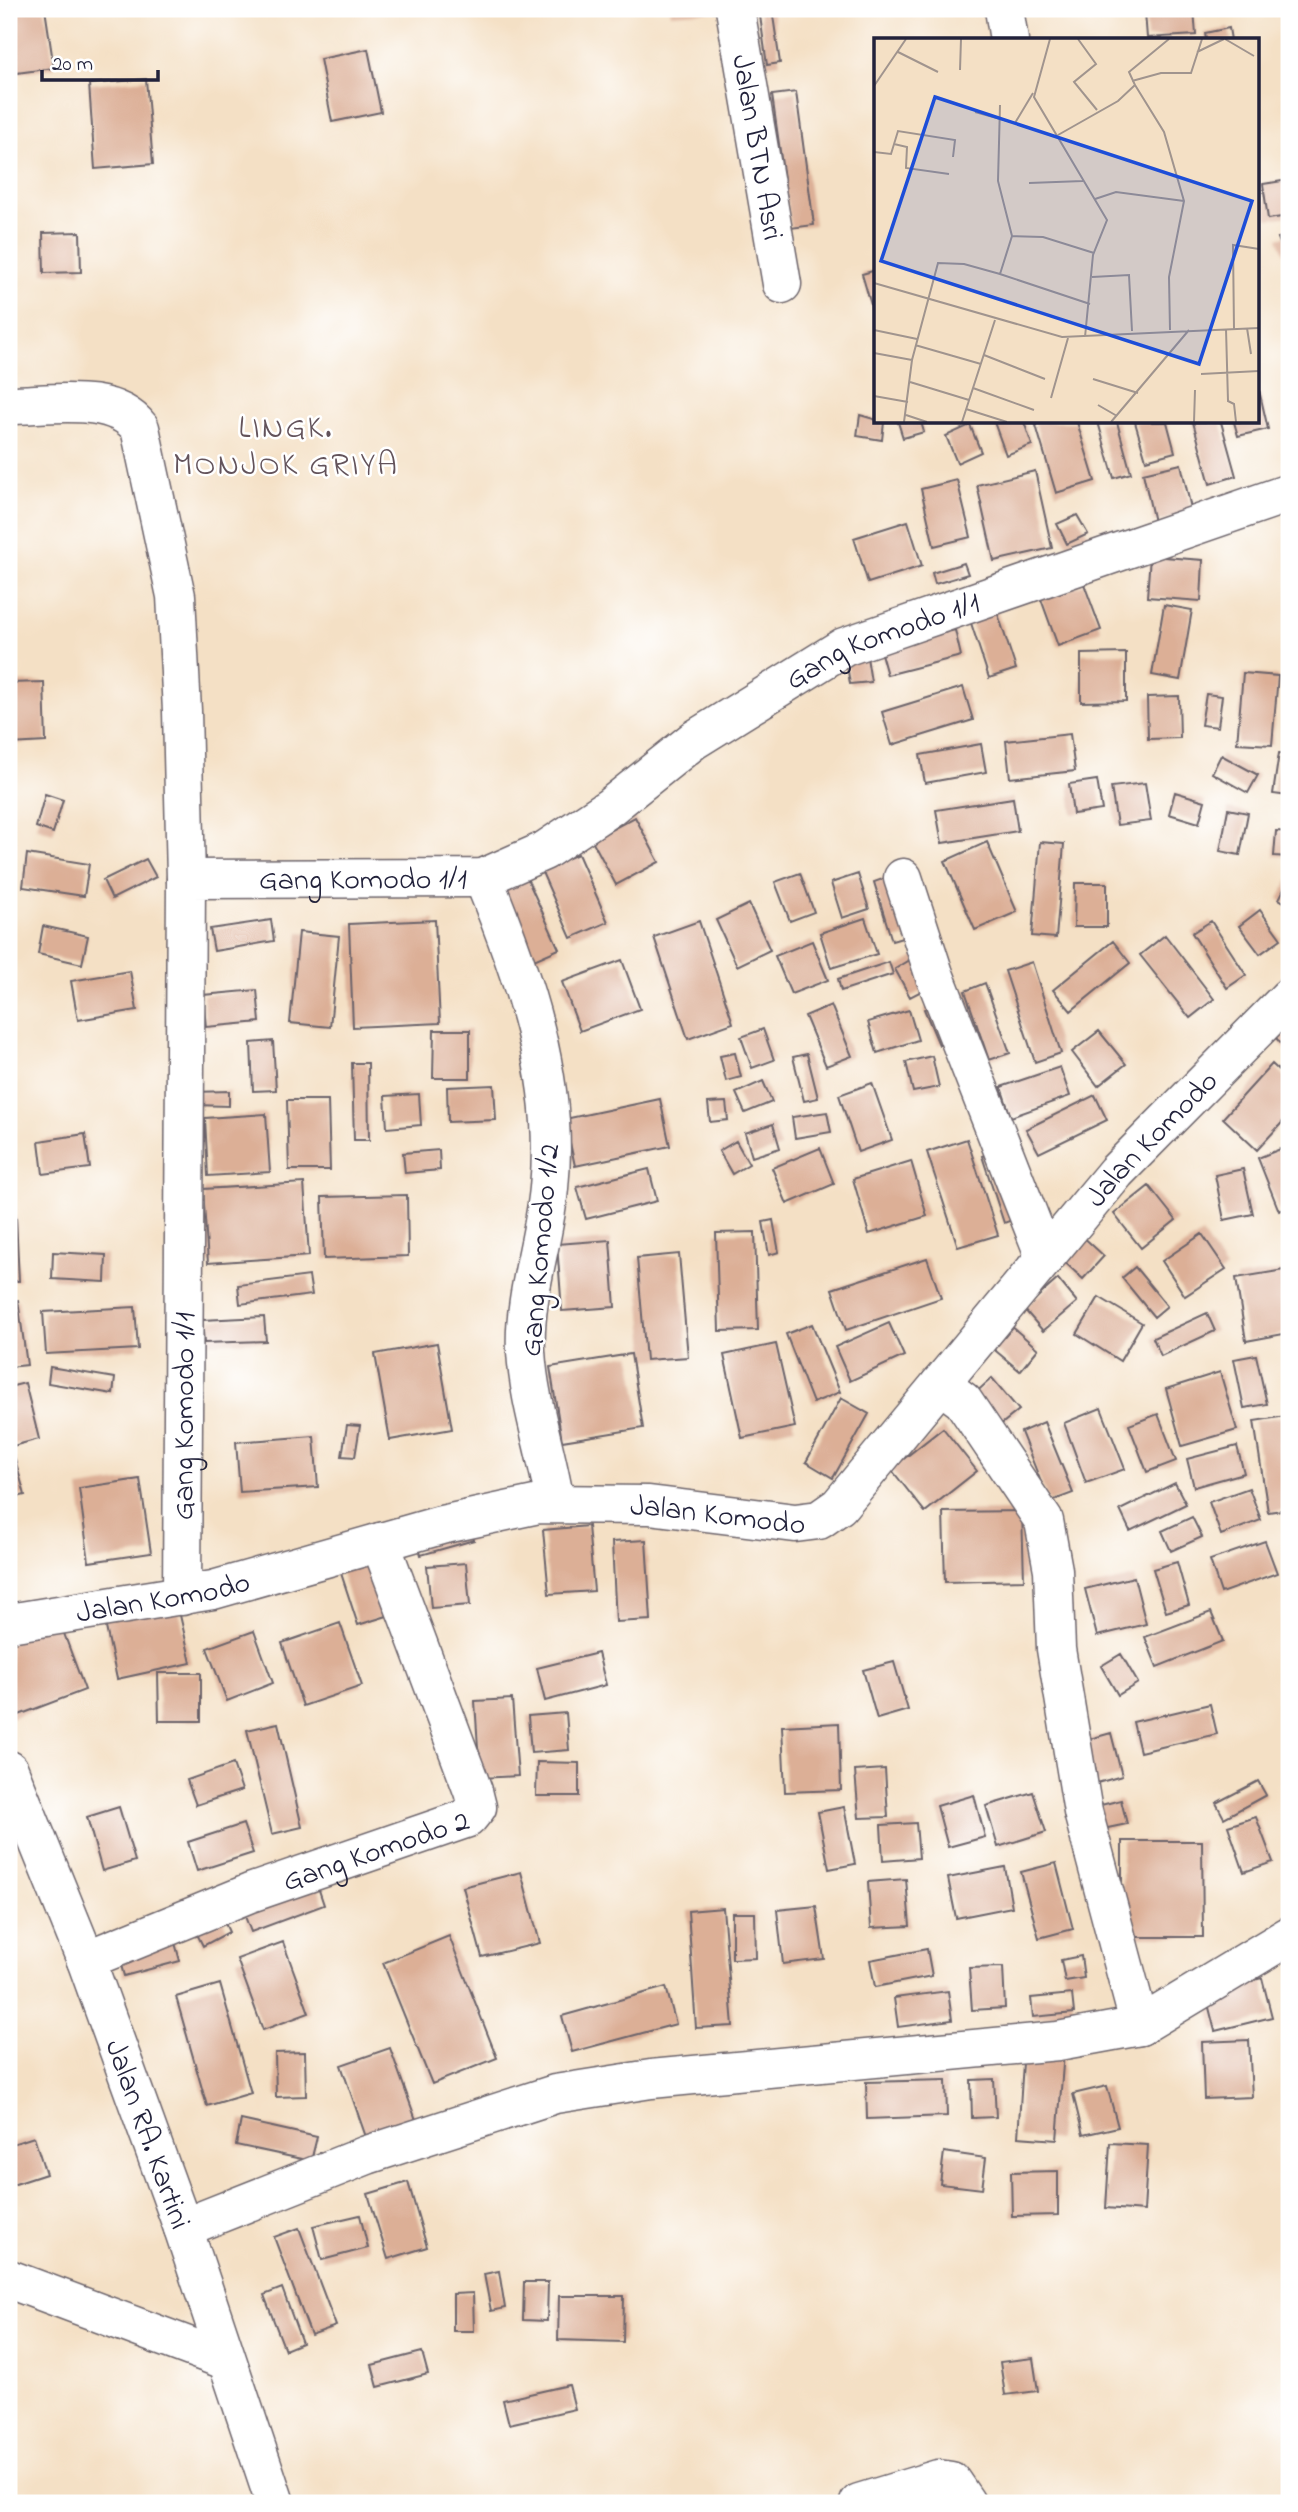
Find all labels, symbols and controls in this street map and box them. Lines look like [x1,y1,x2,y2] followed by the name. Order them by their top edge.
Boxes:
[42,38,158,82] scale bar
[874,38,1260,424] inset map
[52,50,93,80] text: 20 m
[718,51,793,244] street label: Jalan BTN Asri
[173,406,399,490] district label: LINGK. MONJOK GRIYA
[778,583,987,703] street label: Gang Komodo 1/1
[259,859,467,904] street label: Gang Komodo 1/1
[1076,1062,1230,1218] street label: Jalan Komodo
[511,1142,573,1359] street label: Gang Komodo 1/2
[163,1312,209,1520] street label: Gang Komodo 1/1
[630,1486,808,1549] street label: Jalan Komodo
[73,1561,256,1637] street label: Jalan Komodo
[277,1800,476,1905] street label: Gang Komodo 2
[92,2034,201,2236] street label: Jalan RA. Kartini

